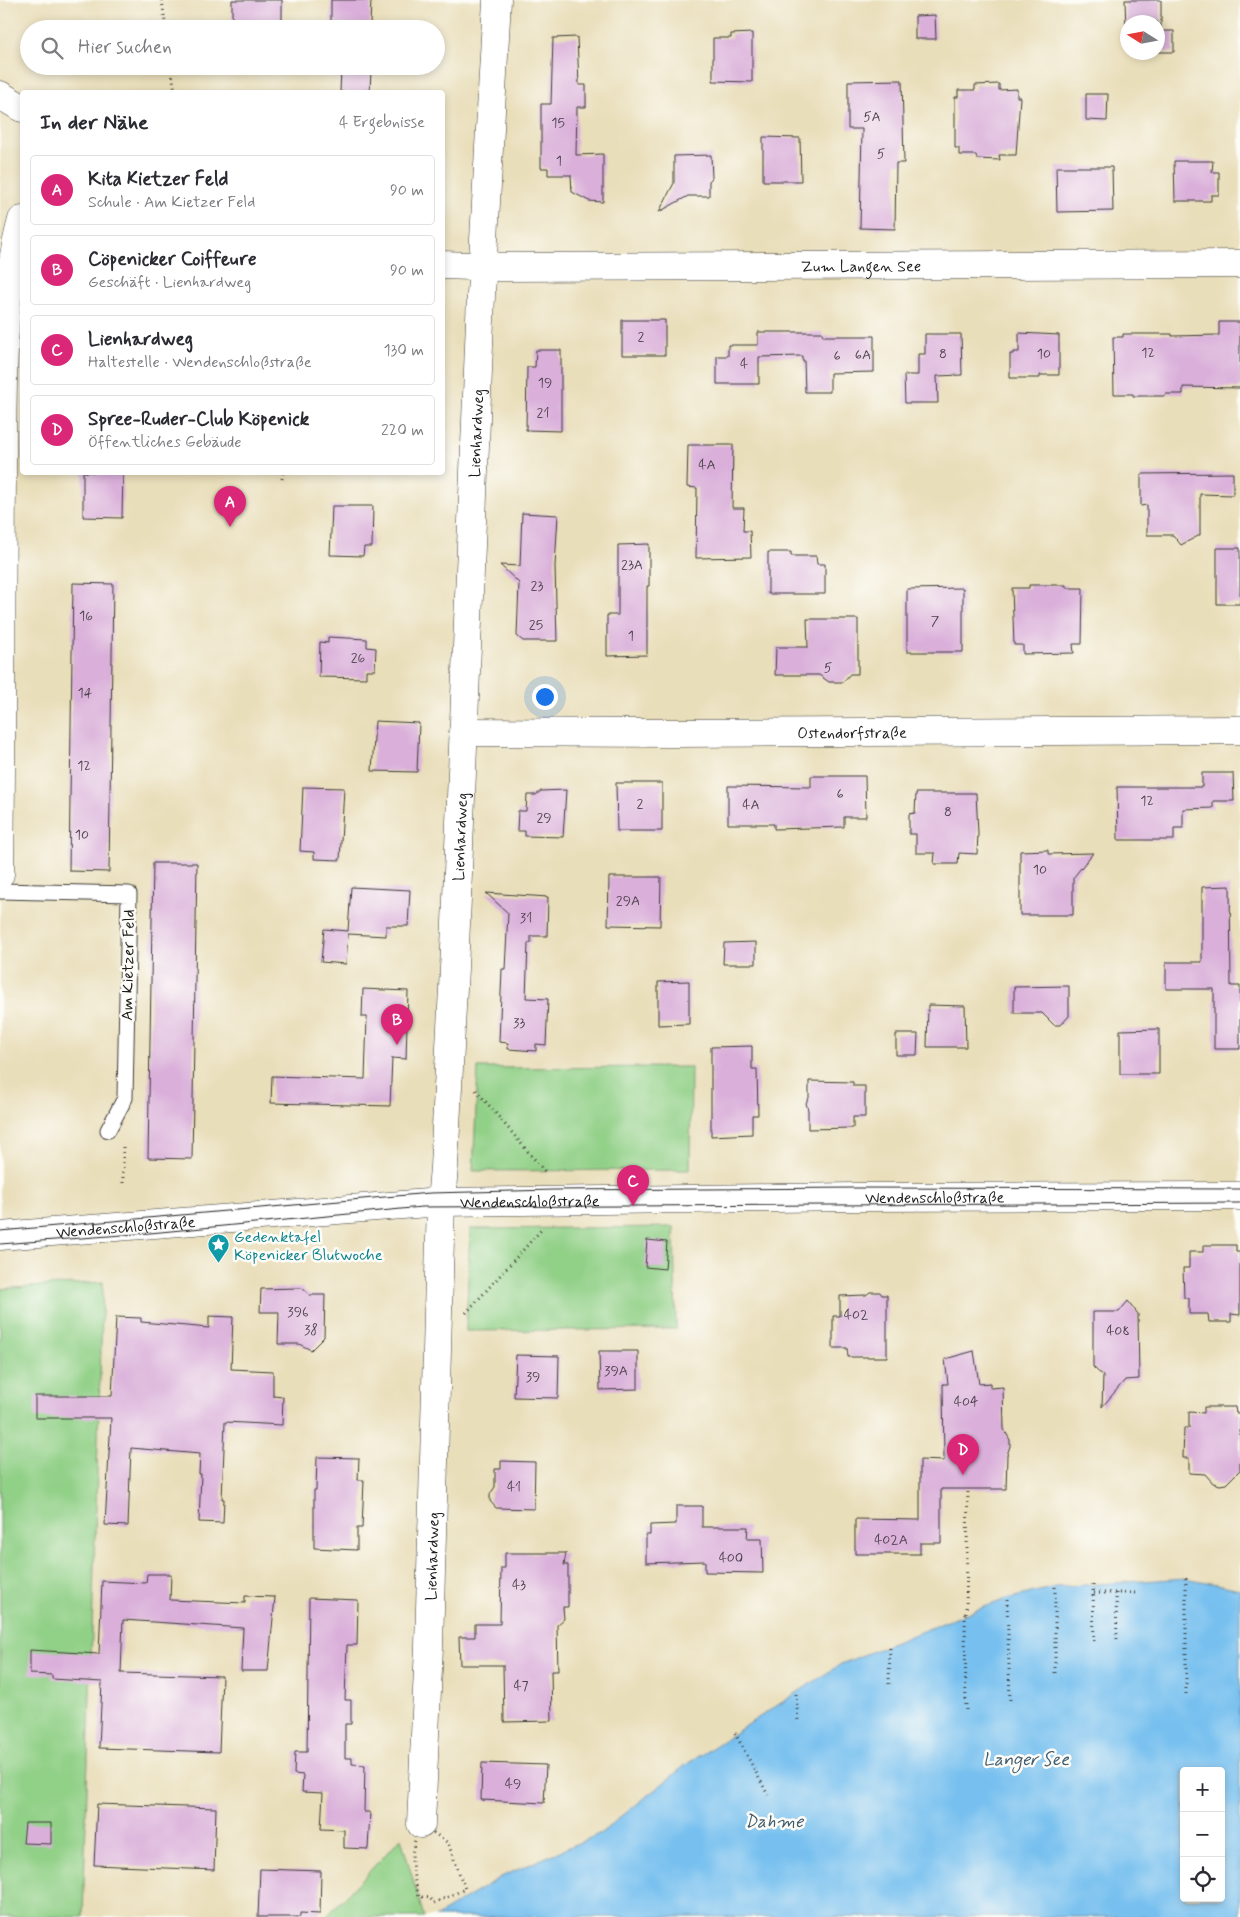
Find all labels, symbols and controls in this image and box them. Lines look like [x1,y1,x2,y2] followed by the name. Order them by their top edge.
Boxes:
[1120,15,1165,60] north arrow
[20,20,445,75] search box
[38,34,66,62] icon: search
[78,35,172,60] text: Hier suchen
[863,108,881,126] house number: 5A
[40,109,148,137] text: In der Nähe
[339,112,425,133] text: 4 Ergebnisse
[551,114,565,132] house number: 15
[877,145,885,163] house number: 5
[556,152,562,170] house number: 1
[88,167,228,192] text: Kita Kietzer Feld
[52,180,62,201] text: A
[390,180,424,201] text: 90 m
[88,192,255,213] text: Schule · Am Kietzer Feld
[88,247,256,272] text: Cöpenicker Coiffeure
[801,256,921,279] street label: Zum Langen See
[52,260,62,281] text: B
[390,260,424,281] text: 90 m
[88,272,251,293] text: Geschäft · Lienhardweg
[88,327,193,352] text: Lienhardweg
[638,328,645,346] house number: 2
[51,340,63,361] text: C
[383,340,424,361] text: 130 m
[1141,344,1155,362] house number: 12
[939,345,947,363] house number: 8
[1037,345,1051,363] house number: 10
[855,346,871,364] house number: 6A
[833,347,841,365] house number: 6
[88,352,312,373] text: Haltestelle · Wendenschloßstraße
[740,355,748,373] house number: 4
[538,374,552,392] house number: 19
[465,389,489,478] street label: Lienhardweg
[537,404,549,422] house number: 21
[88,407,309,432] text: Spree-Ruder-Club Köpenick
[51,420,63,441] text: D
[381,420,424,441] text: 220 m
[88,432,242,453] text: Öffentliches Gebäude
[698,456,716,474] house number: 4A
[214,486,246,527] pin: A
[621,556,643,574] house number: 23A
[531,577,543,595] house number: 23
[79,607,93,625] house number: 16
[931,612,940,630] house number: 7
[529,616,543,634] house number: 25
[628,627,634,645] house number: 1
[351,649,366,667] house number: 26
[824,659,832,677] house number: 5
[78,684,93,702] house number: 14
[532,684,558,710] your location
[797,723,907,744] street label: Ostendorfstraße
[77,757,91,775] house number: 12
[836,785,844,803] house number: 6
[449,792,473,882] street label: Lienhardweg
[1140,792,1154,810] house number: 12
[637,795,644,813] house number: 2
[742,796,760,814] house number: 4A
[944,803,952,821] house number: 8
[536,809,552,827] house number: 29
[75,826,89,844] house number: 10
[1033,861,1047,879] house number: 10
[616,892,640,910] house number: 29A
[117,909,140,1021] street label: Am Kietzer Feld
[520,909,532,927] house number: 31
[381,1004,413,1045] pin: B
[513,1014,525,1032] house number: 33
[617,1165,649,1206] pin: C
[865,1188,1005,1209] street label: Wendenschloßstraße
[460,1191,600,1214] street label: Wendenschloßstraße
[55,1212,196,1244] street label: Wendenschloßstraße
[234,1227,383,1266] place label: Gedenktafel Köpenicker Blutwoche
[206,1233,230,1264] place icon: Gedenktafel Köpenicker Blutwoche
[287,1303,309,1321] house number: 396
[844,1306,868,1324] house number: 402
[304,1321,318,1339] house number: 38
[1106,1322,1130,1340] house number: 408
[604,1362,628,1380] house number: 39A
[526,1368,540,1386] house number: 39
[954,1393,978,1411] house number: 404
[947,1434,979,1475] pin: D
[507,1478,521,1496] house number: 41
[421,1512,445,1601] street label: Lienhardweg
[874,1531,908,1549] house number: 402A
[719,1549,743,1567] house number: 400
[512,1576,526,1594] house number: 43
[513,1677,529,1695] house number: 47
[983,1748,1070,1774] water label: Langer See
[1180,1767,1225,1902] map controls
[1180,1767,1225,1812] button: +
[505,1775,521,1793] house number: 49
[745,1810,804,1834] water label: Dahme
[1180,1812,1225,1857] button: −
[1180,1857,1225,1902] button: locate

